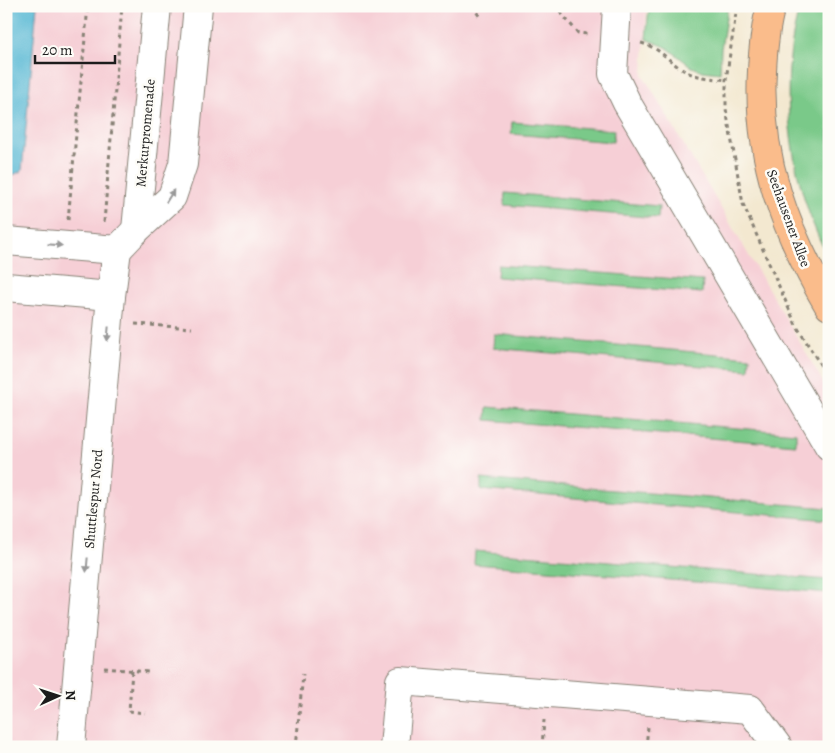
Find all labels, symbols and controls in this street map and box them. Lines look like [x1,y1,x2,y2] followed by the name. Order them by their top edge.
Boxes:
[35,32,115,64] scale bar
[42,40,73,60] text: 20 m
[131,78,160,188] street label: Merkurpromenade
[762,167,815,270] street label: Seehausener Allee
[166,189,175,203] one-way arrow
[47,241,63,249] one-way arrow
[103,326,111,342] one-way arrow
[80,448,107,549] street label: Shuttlespur Nord
[83,558,91,574] one-way arrow
[32,670,82,720] north arrow
[61,690,80,701] text: N

